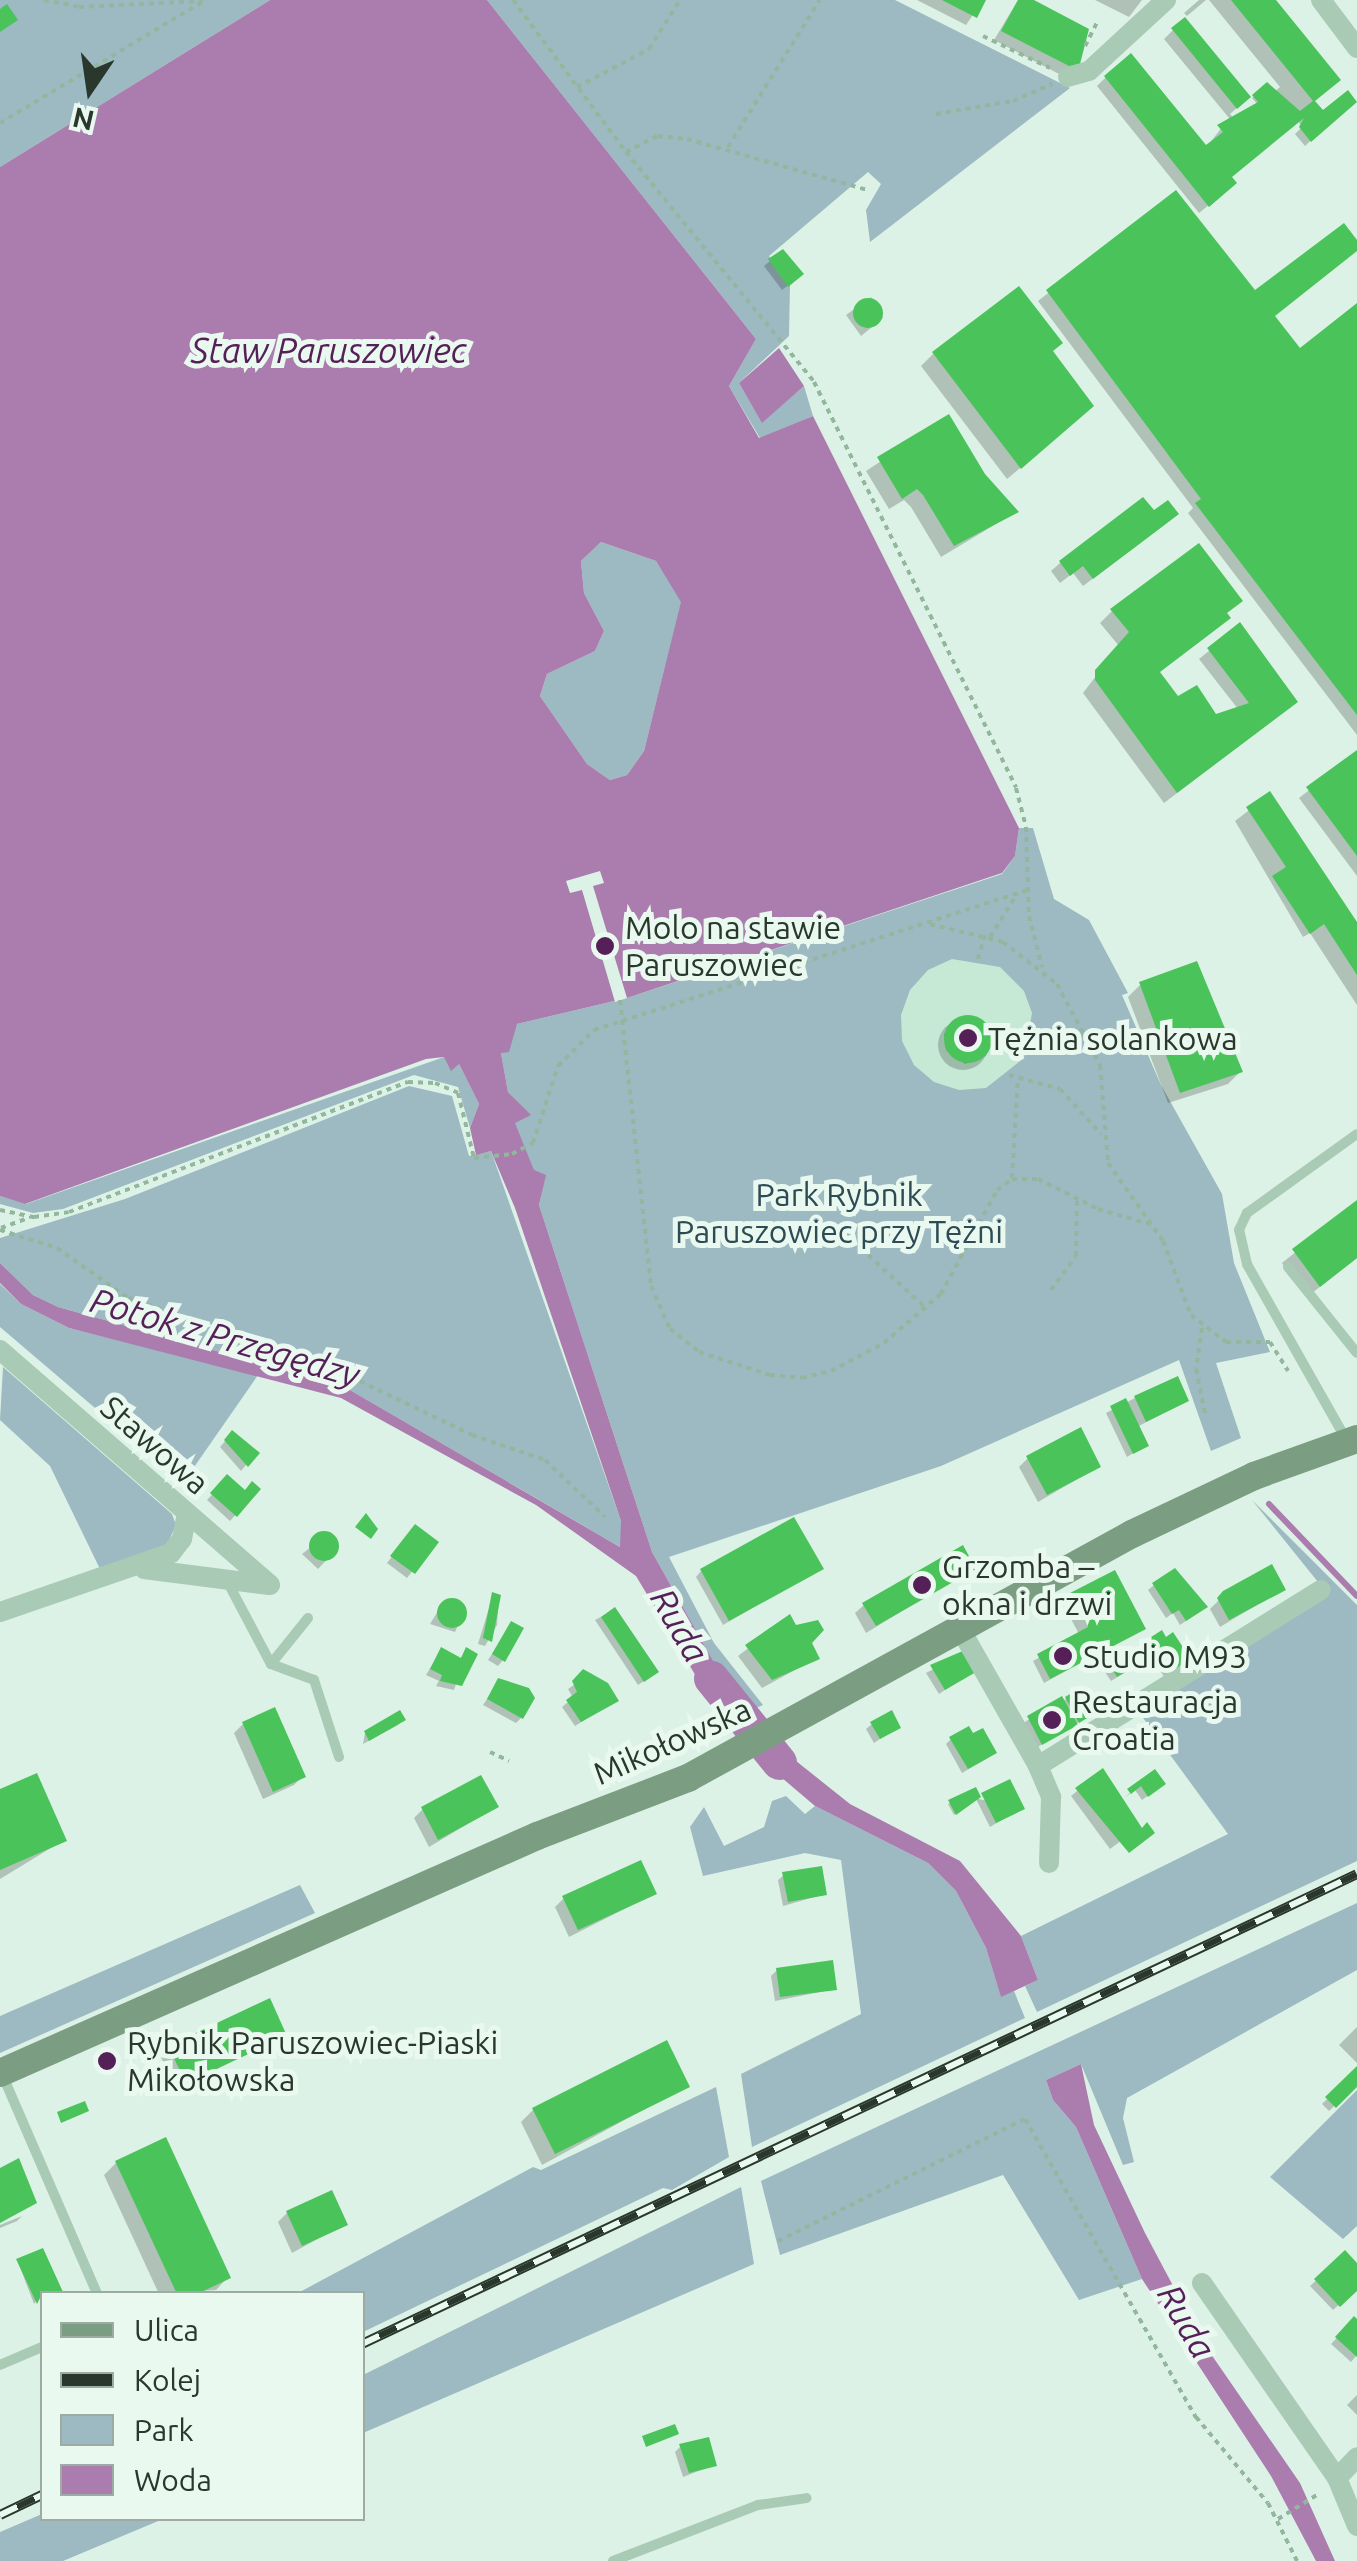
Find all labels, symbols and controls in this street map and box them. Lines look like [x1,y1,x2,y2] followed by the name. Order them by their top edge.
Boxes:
[40,40,140,140] north arrow
[69,102,97,137] text: N
[191,329,467,371] water label: Staw Paruszowiec
[625,909,841,984] place label: Molo na stawie Paruszowiec
[594,935,616,957] marker: Molo na stawie Paruszowiec
[988,1019,1238,1057] place label: Tężnia solankowa
[957,1027,979,1049] marker: Tężnia solankowa
[675,1176,1003,1251] park label: Park Rybnik Paruszowiec przy Tężni
[86,1279,364,1395] water label: Potok z Przegędzy
[93,1388,217,1502] street label: Stawowa
[942,1548,1112,1623] place label: Grzomba – okna i drzwi
[911,1574,933,1596] marker: Grzomba – okna i drzwi
[642,1580,718,1670] water label: Ruda
[1083,1637,1247,1675] place label: Studio M93
[1052,1645,1074,1667] marker: Studio M93
[1072,1683,1238,1758] place label: Restauracja Croatia
[587,1689,757,1793] street label: Mikołowska
[1041,1709,1063,1731] marker: Restauracja Croatia
[127,2024,498,2099] place label: Rybnik Paruszowiec-Piaski Mikołowska
[96,2050,118,2072] marker: Rybnik Paruszowiec-Piaski Mikołowska
[1149,2276,1225,2366] water label: Ruda
[40,2291,365,2521] legend
[134,2313,199,2347] text: Ulica
[134,2363,201,2397] text: Kolej
[134,2413,194,2447] text: Park
[134,2463,212,2497] text: Woda

